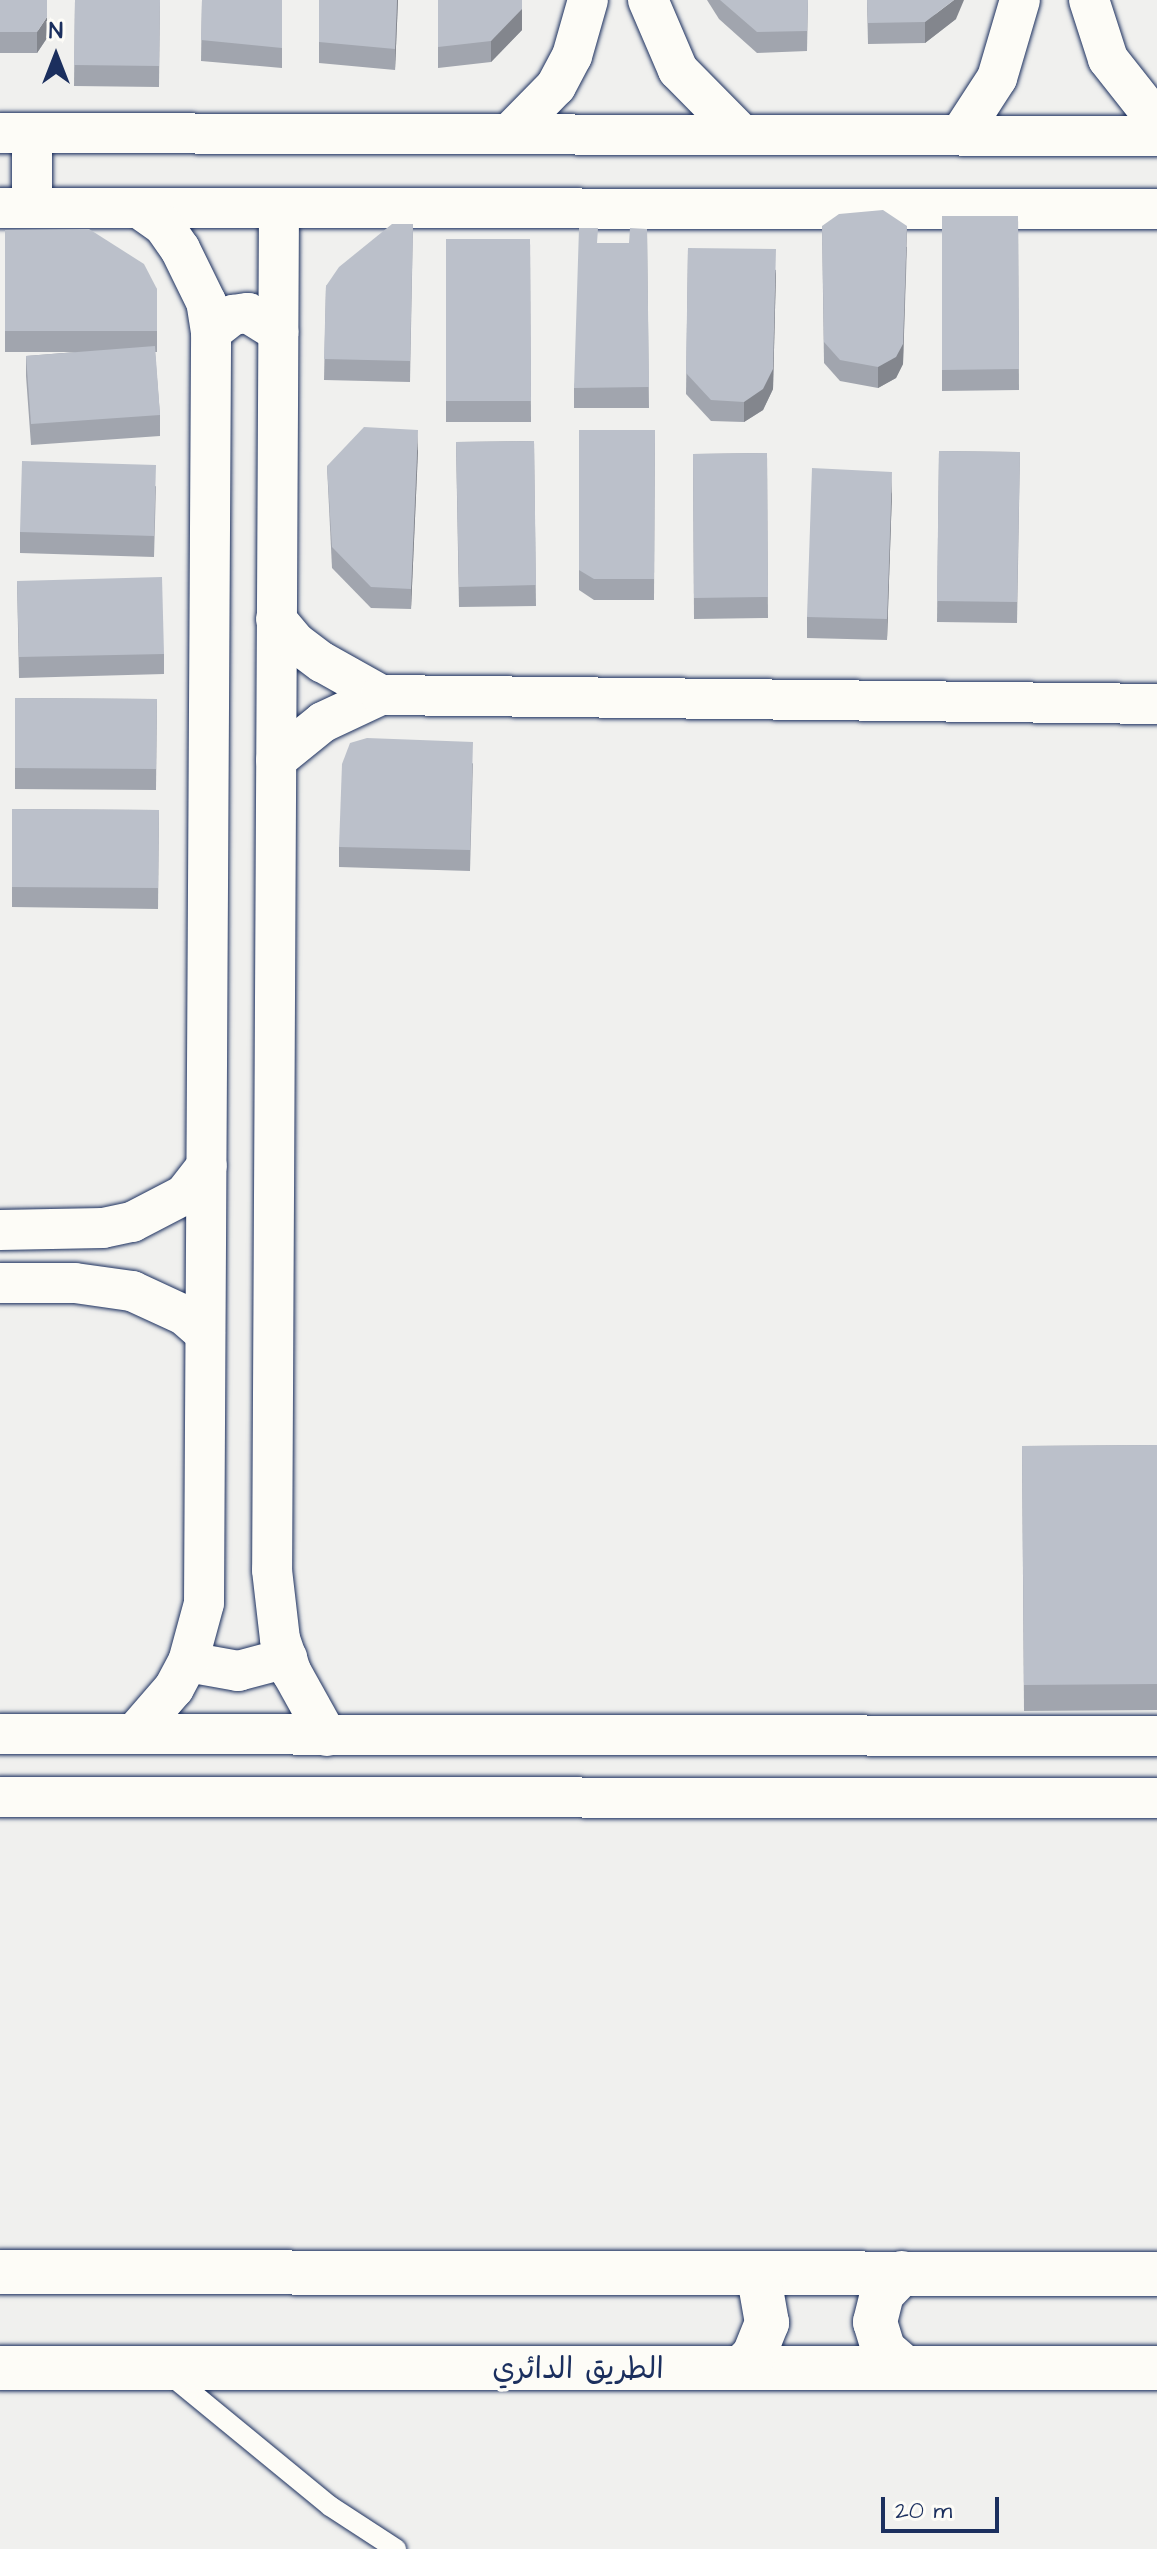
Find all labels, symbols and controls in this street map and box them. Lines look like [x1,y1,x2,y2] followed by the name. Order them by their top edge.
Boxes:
[16,16,96,96] north arrow
[49,16,63,47] text: N
[492,2351,664,2387] street label: الطريق الدائري
[885,2481,1003,2531] scale bar
[895,2494,952,2528] text: 20 m

